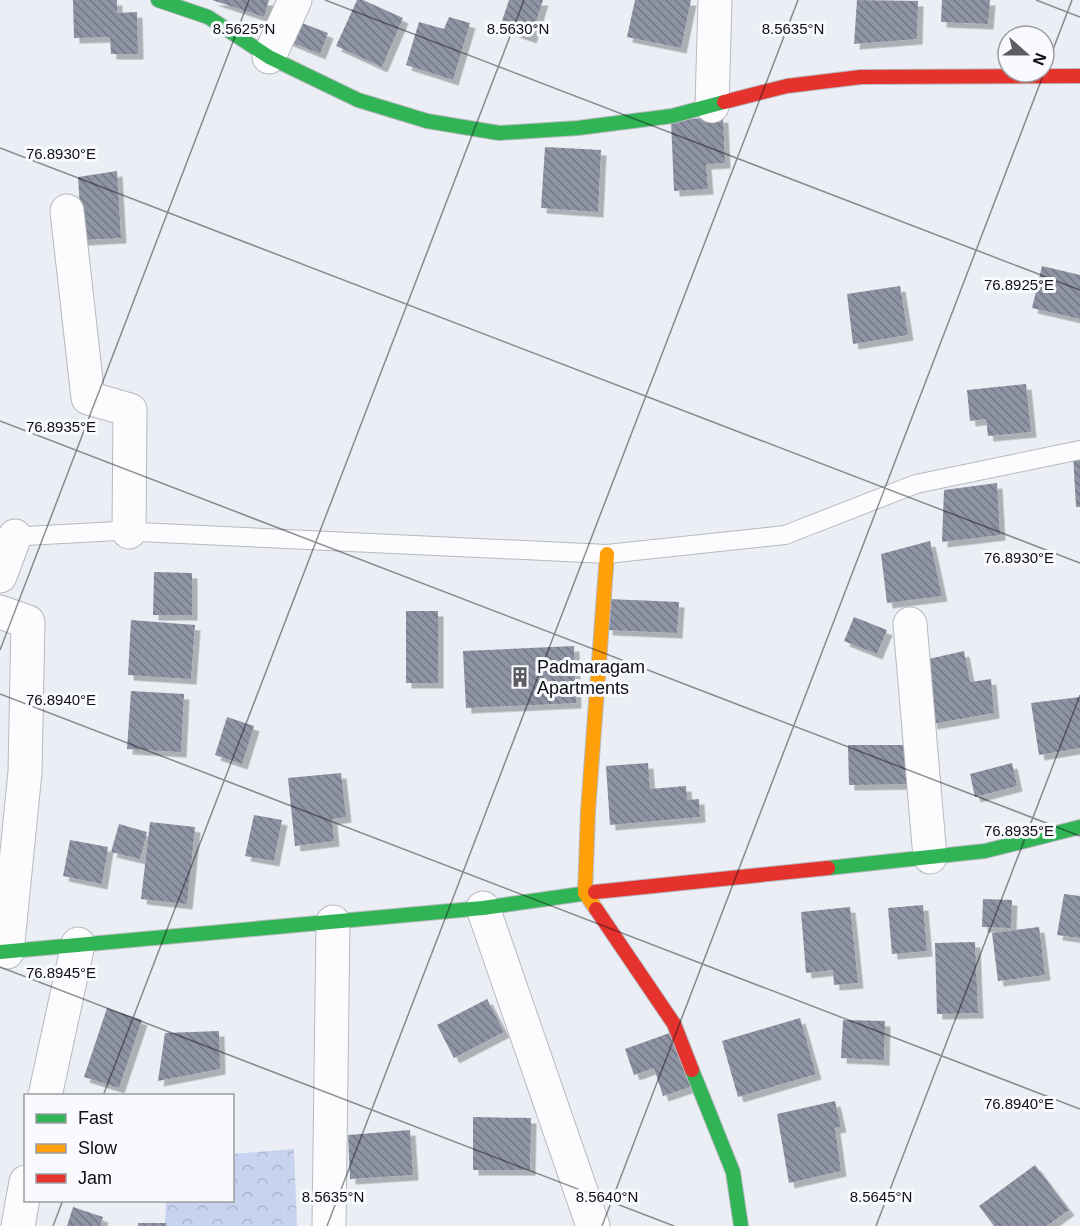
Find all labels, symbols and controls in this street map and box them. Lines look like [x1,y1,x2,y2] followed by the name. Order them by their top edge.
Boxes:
[213,20,275,37] text: 8.5625°N
[487,20,549,37] text: 8.5630°N
[762,20,824,37] text: 8.5635°N
[996,24,1056,84] north arrow
[1030,51,1050,68] text: N
[26,145,96,162] text: 76.8930°E
[984,276,1054,293] text: 76.8925°E
[26,418,96,435] text: 76.8935°E
[984,549,1054,566] text: 76.8930°E
[537,657,645,698] place label: Padmaragam Apartments
[508,665,532,689] building icon: Padmaragam Apartments
[26,691,96,708] text: 76.8940°E
[984,822,1054,839] text: 76.8935°E
[26,964,96,981] text: 76.8945°E
[24,1094,234,1202] legend
[984,1095,1054,1112] text: 76.8940°E
[78,1108,113,1128] text: Fast
[78,1138,118,1158] text: Slow
[78,1168,112,1188] text: Jam
[302,1188,364,1205] text: 8.5635°N
[576,1188,638,1205] text: 8.5640°N
[850,1188,912,1205] text: 8.5645°N

